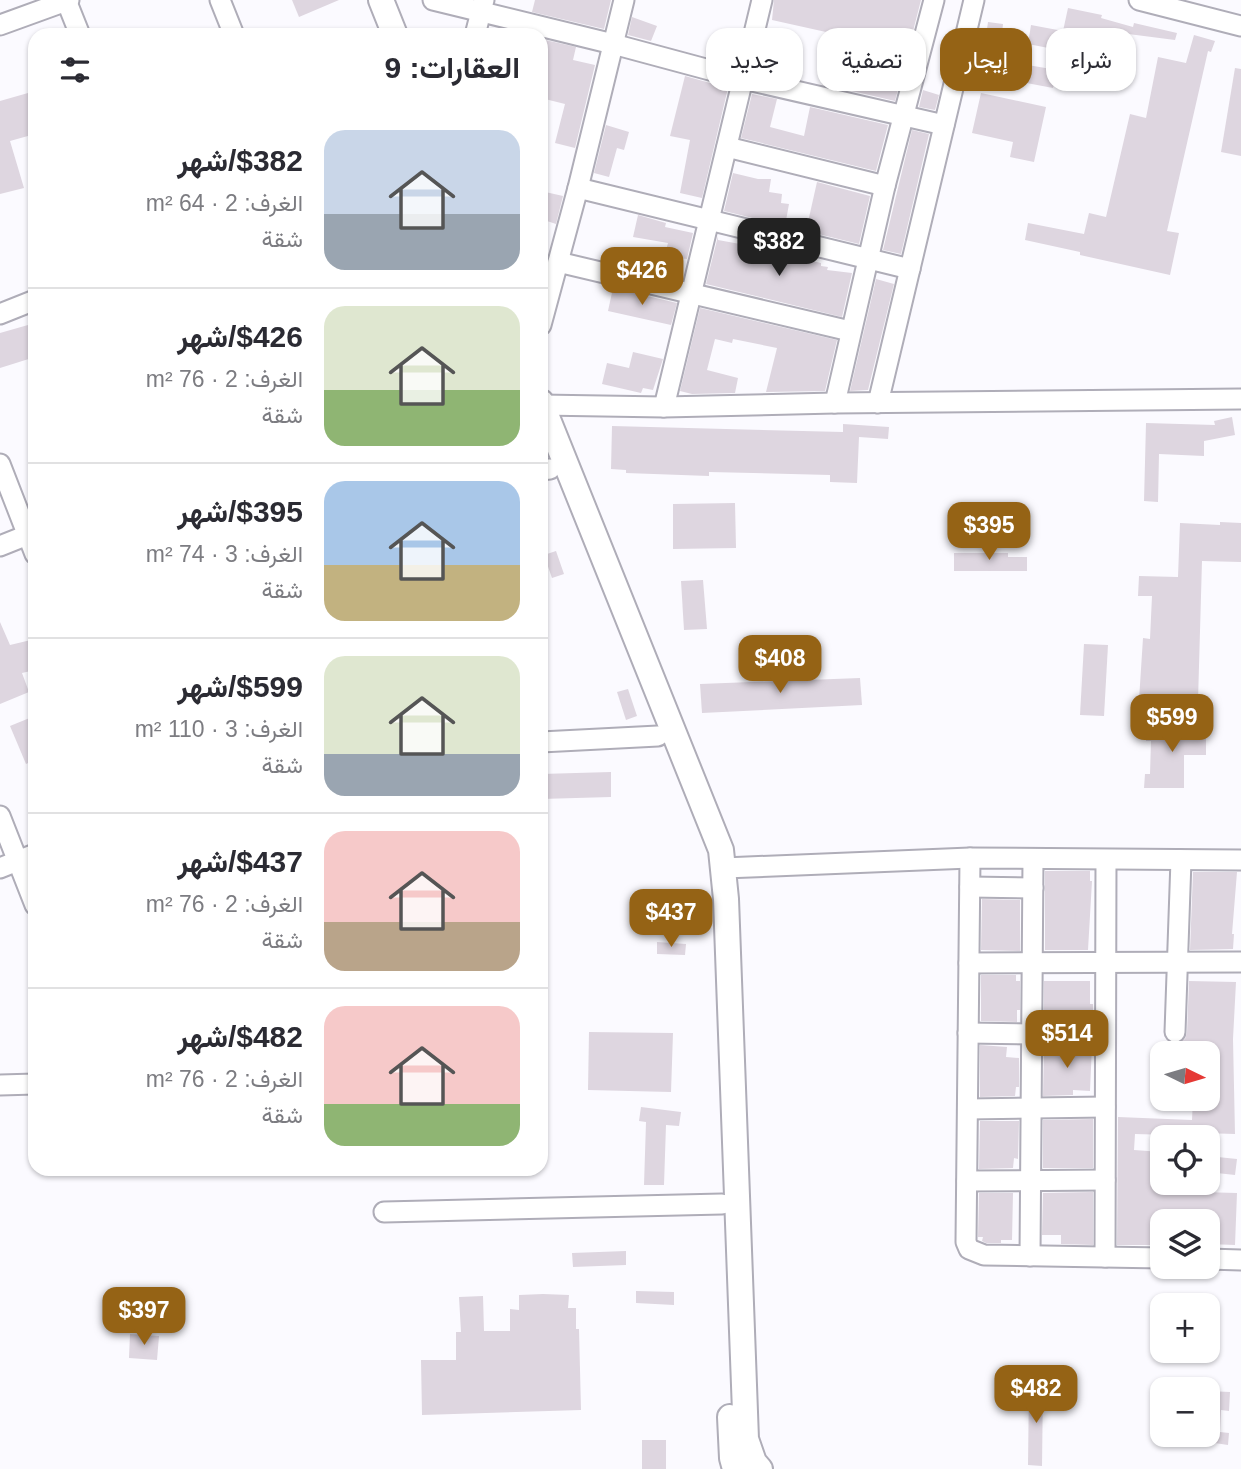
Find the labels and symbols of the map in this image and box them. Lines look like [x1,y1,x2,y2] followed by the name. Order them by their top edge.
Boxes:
[738,218,820,278] pin: $382
[601,247,683,307] pin: $426
[948,503,1030,562] pin: $395
[739,636,821,695] pin: $408
[1131,694,1213,754] pin: $599
[630,890,712,949] pin: $437
[1026,1010,1108,1070] pin: $514
[1150,1041,1220,1111] north arrow
[103,1288,185,1347] pin: $397
[995,1366,1077,1425] pin: $482

